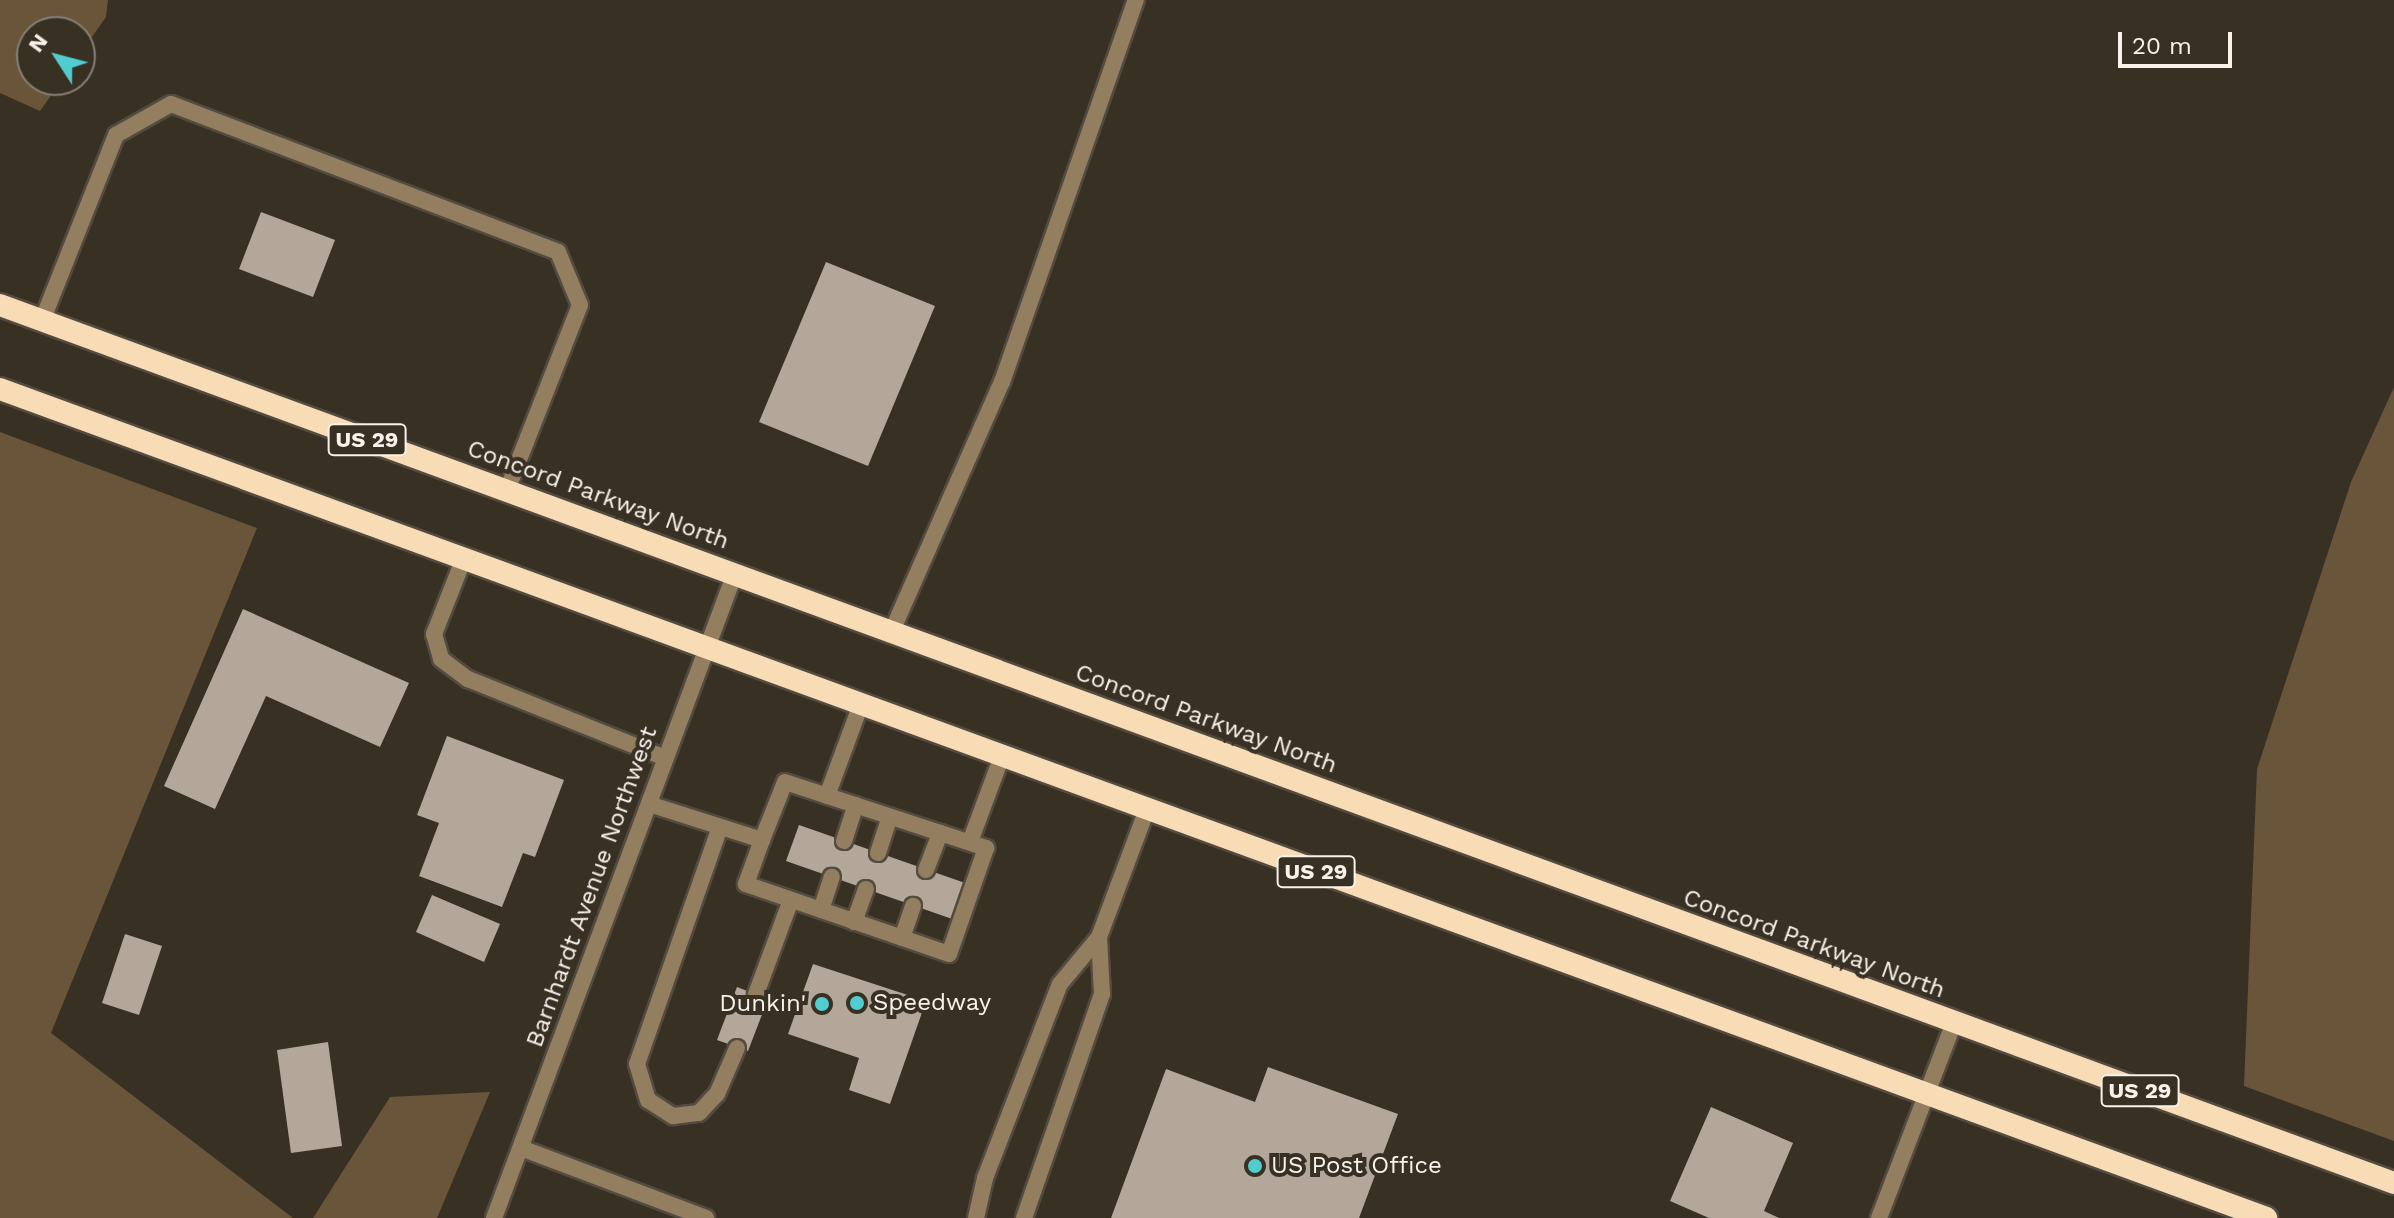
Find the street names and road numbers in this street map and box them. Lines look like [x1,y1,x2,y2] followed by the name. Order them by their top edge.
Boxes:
[327,422,407,458] road number: US 29
[463,434,733,556] street label: Concord Parkway North
[1071,658,1341,780] street label: Concord Parkway North
[520,722,664,1052] street label: Barnhardt Avenue Northwest
[1276,854,1356,890] road number: US 29
[1679,883,1949,1005] street label: Concord Parkway North
[2100,1073,2180,1109] road number: US 29

